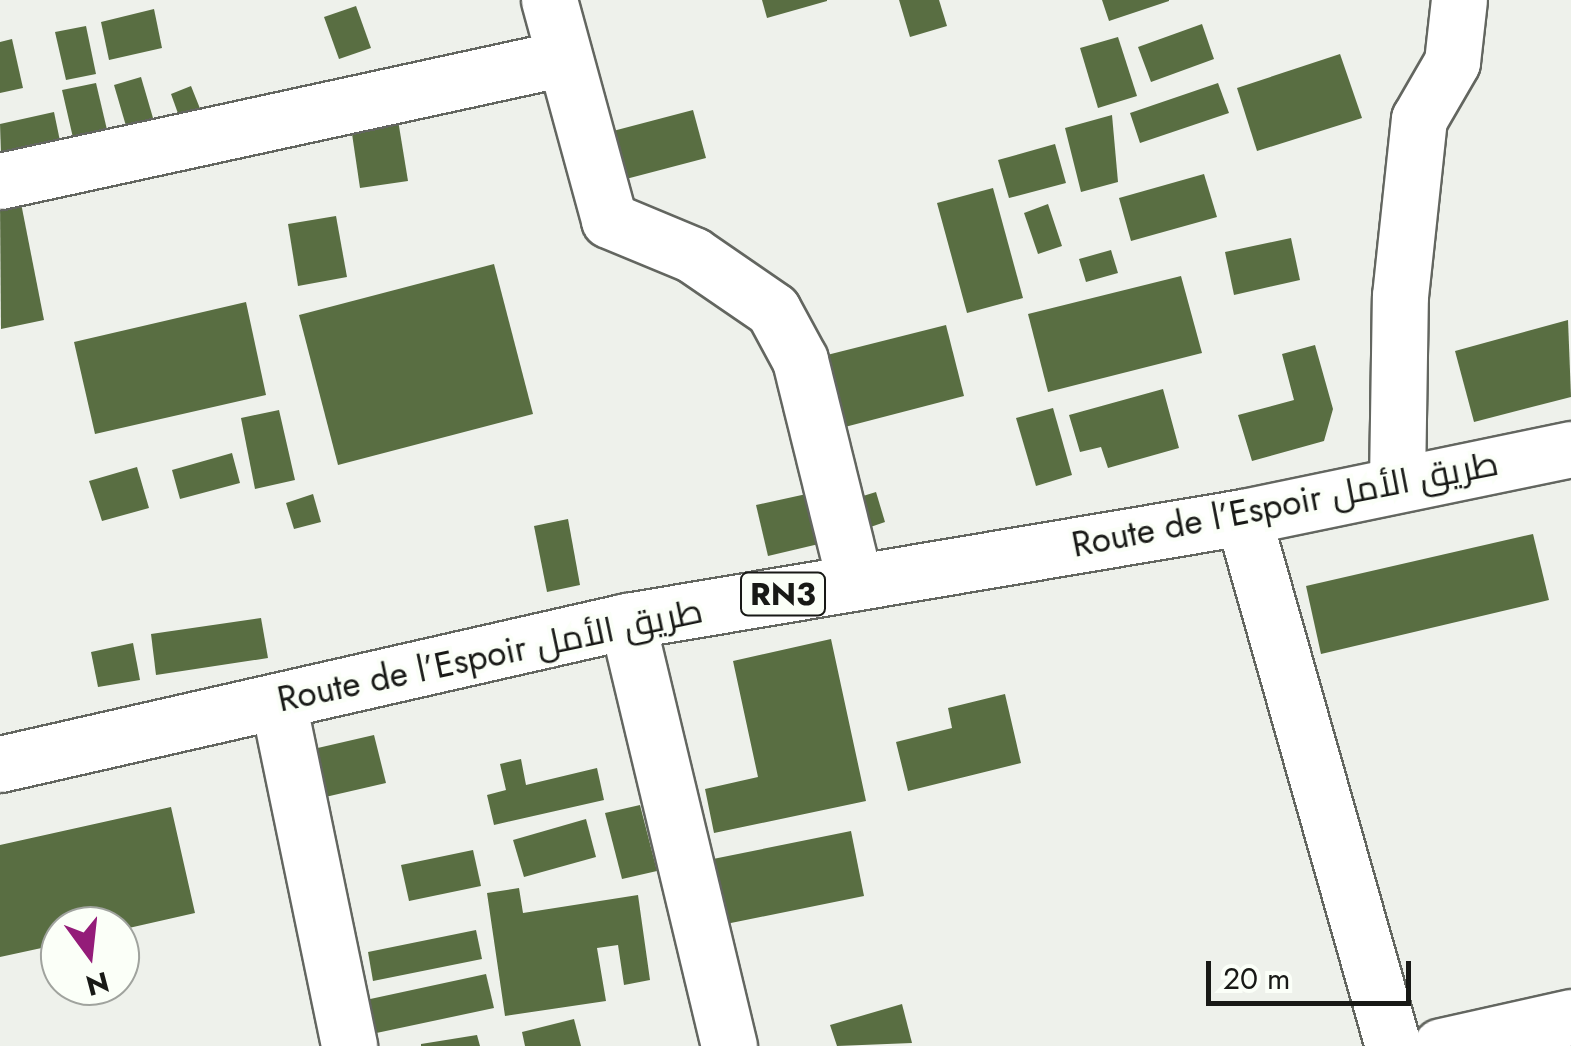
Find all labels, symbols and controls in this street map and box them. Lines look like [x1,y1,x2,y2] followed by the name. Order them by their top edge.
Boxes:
[1068,442,1502,566] street label: Route de l’Espoir طريق الأمل
[738,567,828,621] road number: RN3
[274,589,706,721] street label: Route de l’Espoir طريق الأمل
[40,906,140,1006] north arrow
[1211,941,1416,1003] scale bar
[1223,957,1290,1000] text: 20 m
[81,961,113,1006] text: N

